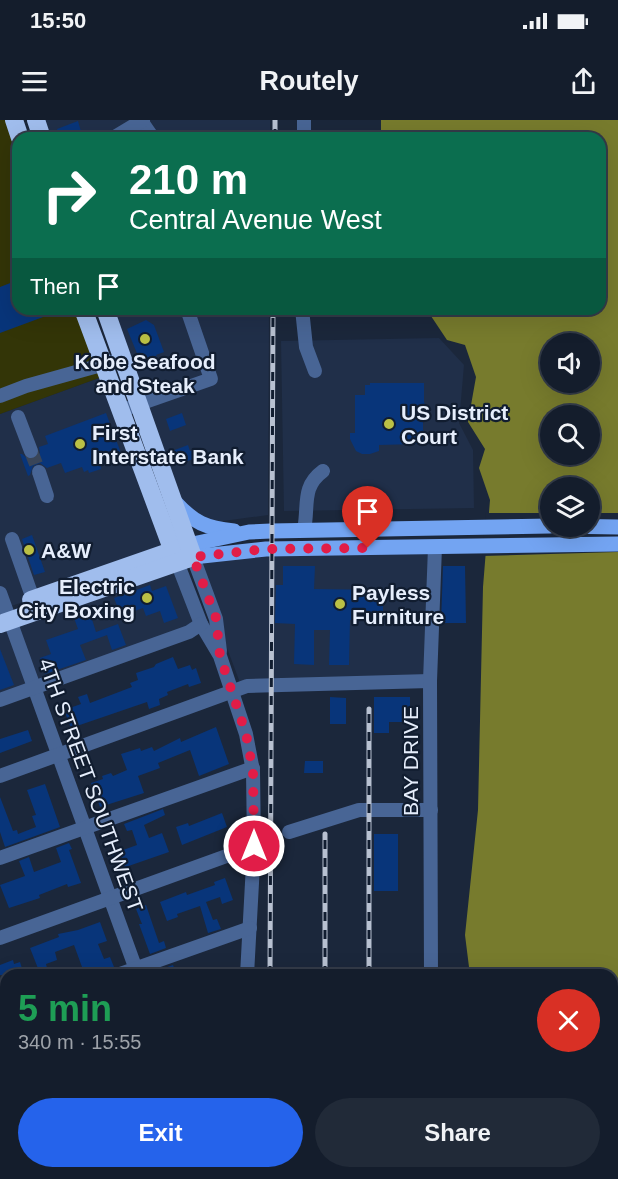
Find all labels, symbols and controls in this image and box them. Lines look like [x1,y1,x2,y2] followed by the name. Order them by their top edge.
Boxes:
[30,8,86,33] text: 15:50
[18,65,51,98] icon: menu
[567,65,600,98] icon: share
[259,66,359,96] text: Routely
[30,156,108,234] icon: right
[129,156,248,203] text: 210 m
[129,205,382,235] text: Central Avenue West
[92,270,125,303] icon: arrive
[30,274,80,299] text: Then
[138,332,152,346] marker: Kobe Seafood and Steak
[540,333,600,537] map controls
[540,333,600,393] button: sound
[74,350,216,397] place label: Kobe Seafood and Steak
[401,401,508,448] place label: US District Court
[540,405,600,465] button: search
[382,417,396,431] marker: US District Court
[92,421,244,468] place label: First Interstate Bank
[73,437,87,451] marker: First Interstate Bank
[540,477,600,537] button: layers
[342,486,393,548] pin
[351,495,384,528] icon: arrive
[41,539,91,562] place label: A&W
[22,543,36,557] marker: A&W
[18,575,135,622] place label: Electric City Boxing
[352,581,444,628] place label: Payless Furniture
[140,591,154,605] marker: Electric City Boxing
[333,597,347,611] marker: Payless Furniture
[34,655,148,915] street label: 4TH STREET SOUTHWEST
[399,706,422,816] street label: BAY DRIVE
[222,814,286,878] position arrow
[18,988,112,1029] text: 5 min
[537,989,600,1052] button: close
[18,1031,141,1053] text: 340 m · 15:55
[18,1098,303,1167] button: Exit
[315,1098,600,1167] button: Share

